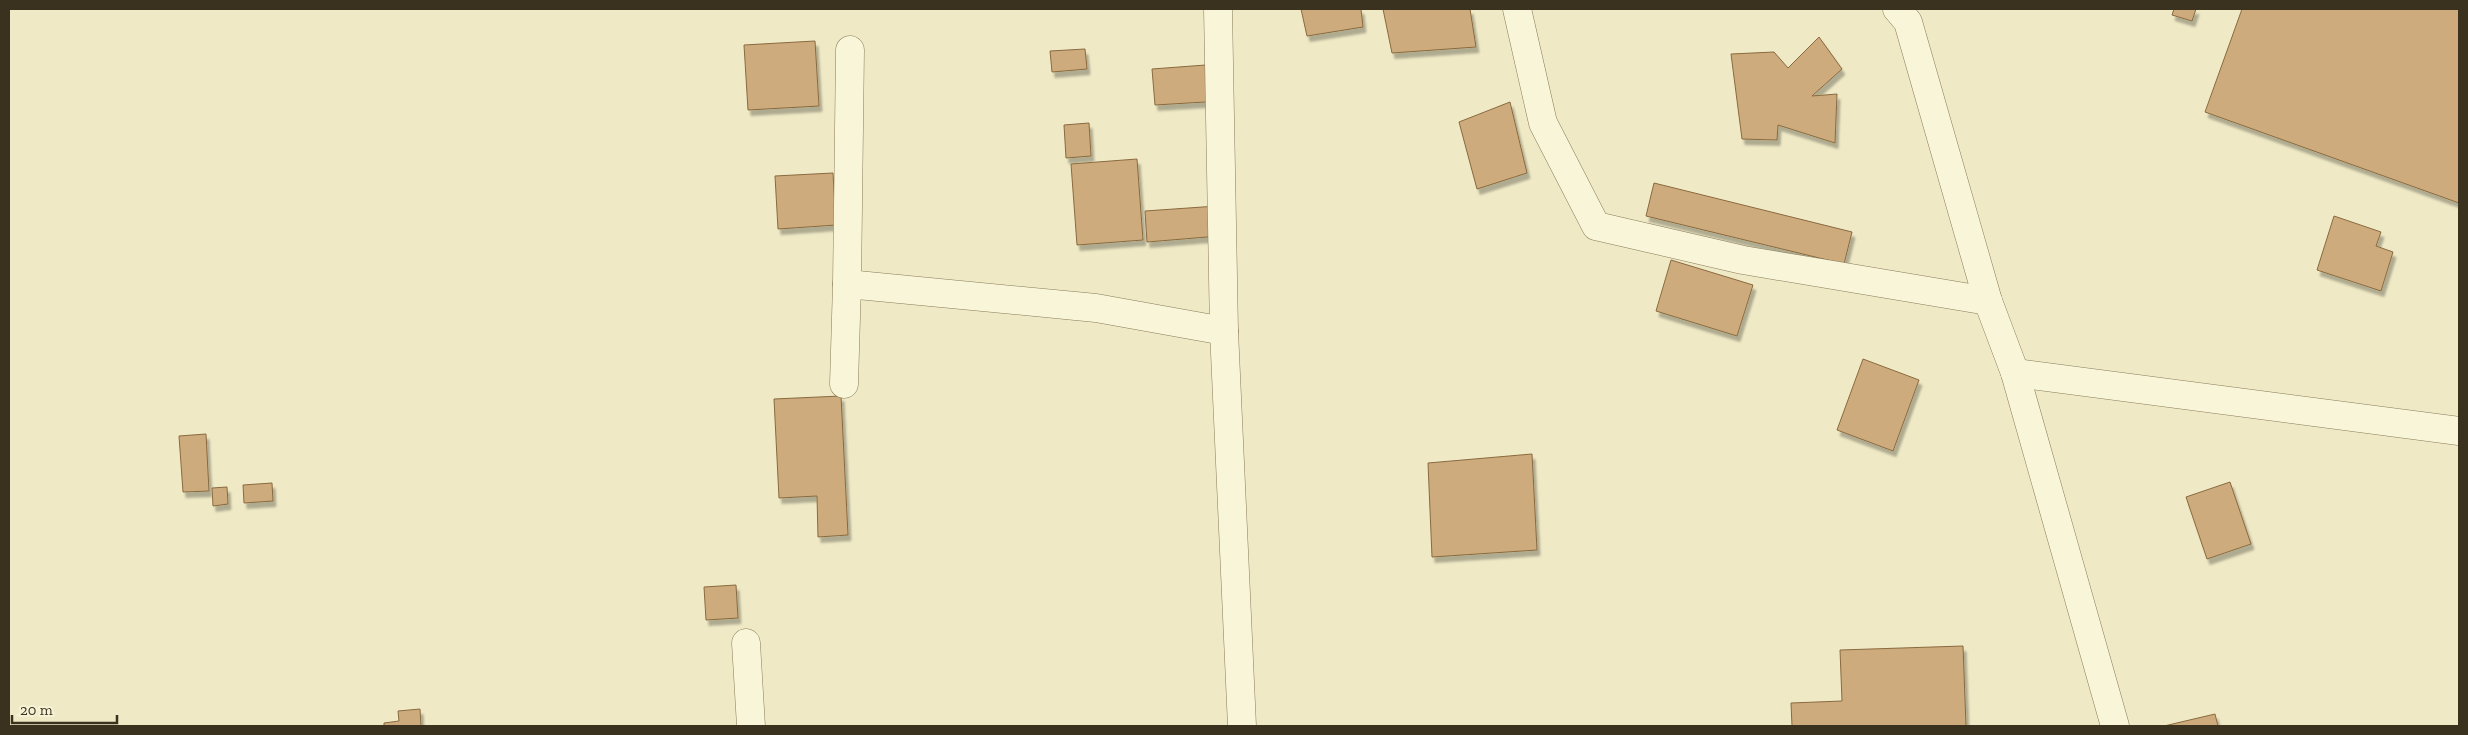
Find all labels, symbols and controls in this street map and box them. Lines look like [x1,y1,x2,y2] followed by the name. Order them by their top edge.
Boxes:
[12,692,118,724] scale bar
[20,701,53,719] text: 20 m

